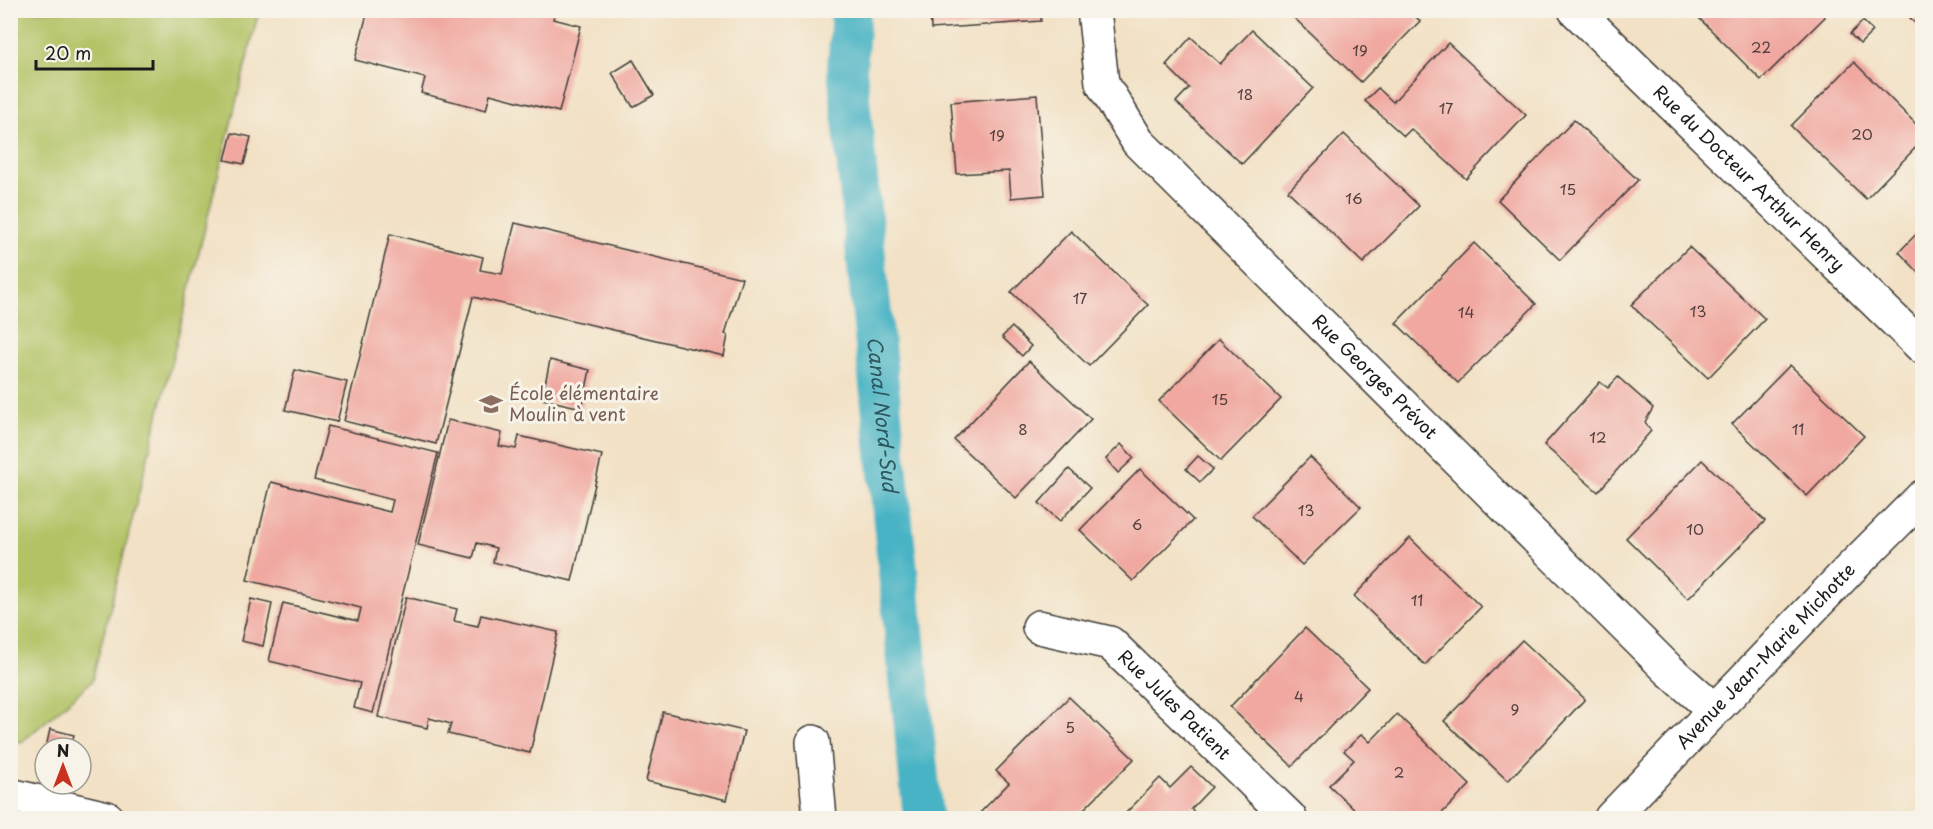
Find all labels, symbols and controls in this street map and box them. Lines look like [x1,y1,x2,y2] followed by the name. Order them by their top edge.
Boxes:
[36,33,153,71] scale bar
[1751,35,1771,58] house number: 22
[1352,38,1368,61] house number: 19
[45,39,91,66] text: 20 m
[1648,78,1851,277] street label: Rue du Docteur Arthur Henry
[1237,82,1253,105] house number: 18
[1439,96,1453,119] house number: 17
[1851,122,1873,145] house number: 20
[989,123,1005,146] house number: 19
[1560,177,1576,200] house number: 15
[1345,186,1363,209] house number: 16
[1073,286,1087,309] house number: 17
[1690,299,1706,322] house number: 13
[1458,300,1474,323] house number: 14
[1307,307,1444,445] street label: Rue Georges Prévot
[860,335,906,496] water label: Canal Nord-Sud
[509,379,659,427] place label: École élémentaire Moulin à vent
[1212,387,1228,410] house number: 15
[478,391,504,417] school or university icon: École élémentaire Moulin à vent
[1018,417,1028,440] house number: 8
[1792,417,1804,440] house number: 11
[1589,425,1607,448] house number: 12
[1298,498,1314,521] house number: 13
[1132,512,1142,535] house number: 6
[1686,517,1704,540] house number: 10
[1669,556,1861,754] street label: Avenue Jean-Marie Michotte
[1411,588,1423,611] house number: 11
[1113,643,1237,765] street label: Rue Jules Patient
[1294,684,1304,707] house number: 4
[1511,697,1519,720] house number: 9
[1065,715,1075,738] house number: 5
[33,736,93,796] north arrow
[57,738,69,762] text: N
[1394,760,1404,783] house number: 2

